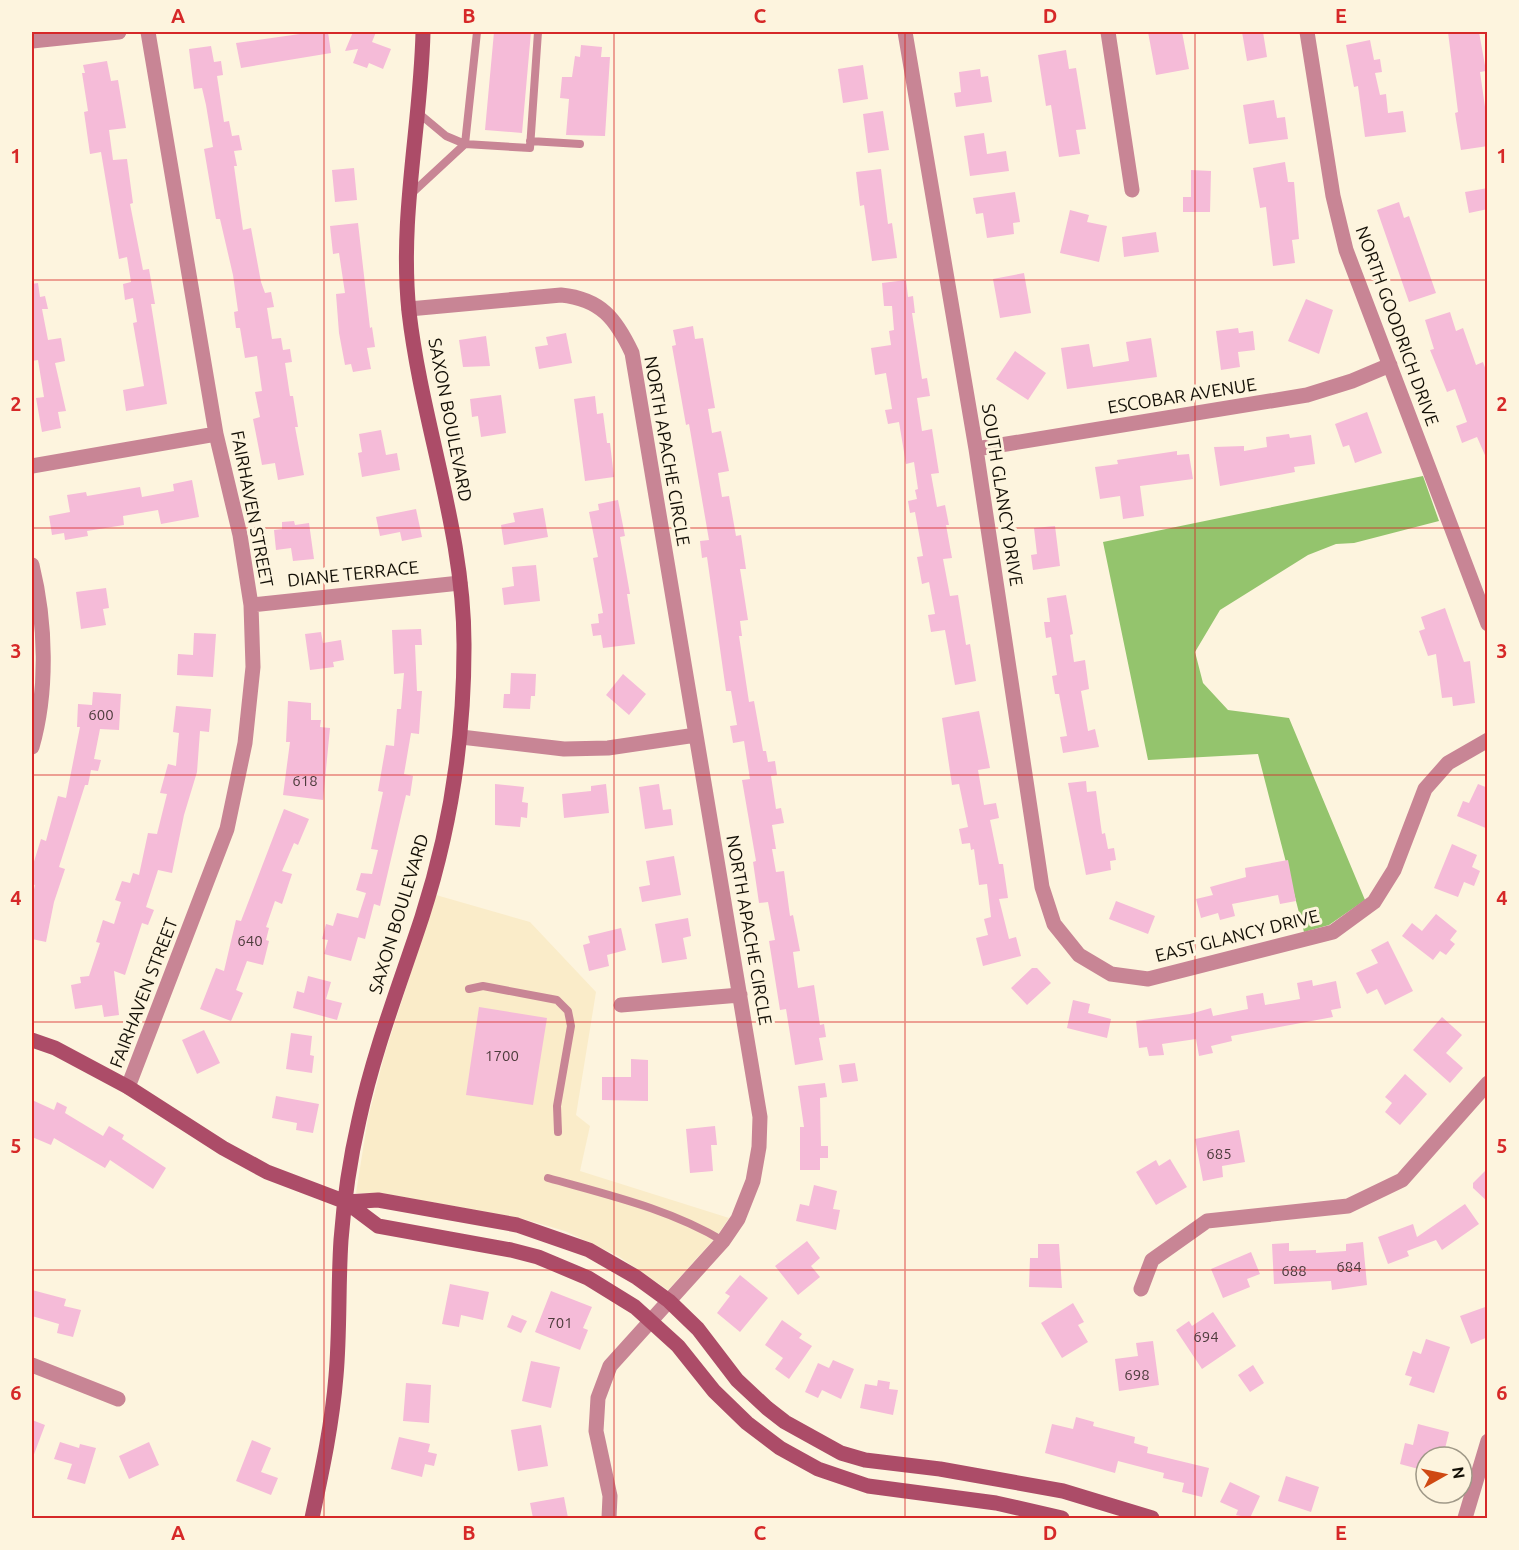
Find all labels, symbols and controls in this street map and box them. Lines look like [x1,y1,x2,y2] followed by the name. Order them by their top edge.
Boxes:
[171,4,185,27] text: A
[462,4,476,27] text: B
[754,4,767,27] text: C
[1043,4,1057,27] text: D
[1335,4,1347,27] text: E
[10,144,22,167] text: 1
[1496,144,1508,167] text: 1
[1352,223,1443,428] street label: NORTH GOODRICH DRIVE
[425,336,477,503] street label: SAXON BOULEVARD
[641,354,695,547] street label: NORTH APACHE CIRCLE
[1106,373,1258,417] street label: ESCOBAR AVENUE
[10,392,22,415] text: 2
[1496,392,1508,415] text: 2
[979,402,1027,588] street label: SOUTH GLANCY DRIVE
[228,429,278,589] street label: FAIRHAVEN STREET
[286,556,419,590] street label: DIANE TERRACE
[10,639,22,662] text: 3
[1496,639,1508,662] text: 3
[88,706,114,723] house number: 600
[292,772,318,789] house number: 618
[364,831,432,996] street label: SAXON BOULEVARD
[723,833,777,1026] street label: NORTH APACHE CIRCLE
[10,886,22,909] text: 4
[1496,886,1508,909] text: 4
[1153,905,1321,965] street label: EAST GLANCY DRIVE
[105,915,181,1070] street label: FAIRHAVEN STREET
[237,932,263,949] house number: 640
[485,1047,519,1064] house number: 1700
[10,1134,22,1157] text: 5
[1496,1134,1508,1157] text: 5
[1206,1145,1232,1162] house number: 685
[1336,1258,1362,1275] house number: 684
[1281,1262,1307,1279] house number: 688
[547,1314,573,1331] house number: 701
[1193,1328,1219,1345] house number: 694
[1124,1366,1150,1383] house number: 698
[10,1381,22,1404] text: 6
[1496,1381,1508,1404] text: 6
[1414,1445,1474,1505] north arrow
[1449,1465,1469,1480] text: N
[171,1521,185,1544] text: A
[462,1521,476,1544] text: B
[754,1521,767,1544] text: C
[1043,1521,1057,1544] text: D
[1335,1521,1347,1544] text: E

